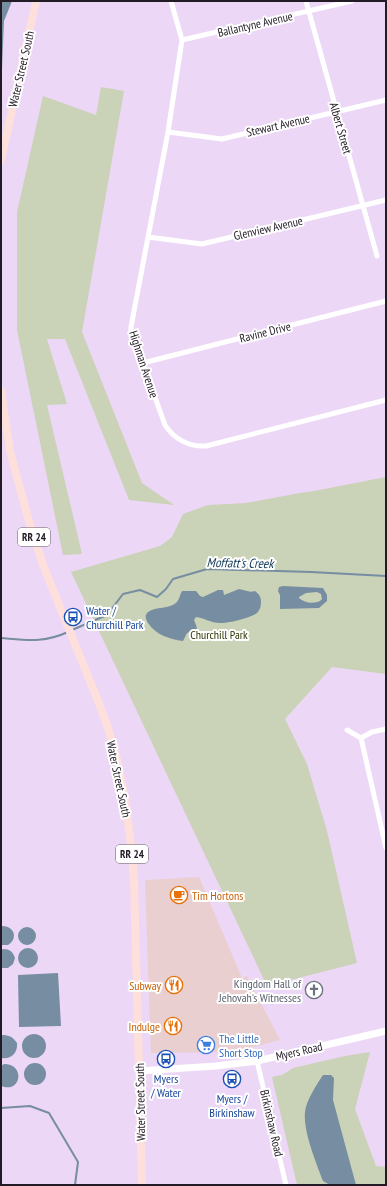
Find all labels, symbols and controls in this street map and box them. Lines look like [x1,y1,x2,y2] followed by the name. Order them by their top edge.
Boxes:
[216,8,294,40] street label: Ballantyne Avenue
[5,29,37,109] street label: Water Street South
[326,101,356,156] street label: Albert Street
[245,110,311,140] street label: Stewart Avenue
[232,213,304,243] street label: Glenview Avenue
[238,318,292,346] street label: Ravine Drive
[126,328,162,400] street label: Highman Avenue
[18,528,50,546] road number: RR 24
[207,554,275,572] water label: Moffatt's Creek
[86,603,144,632] place label: Water / Churchill Park
[63,607,83,627] bus stop icon: Water / Churchill Park
[190,627,248,642] park label: Churchill Park
[104,739,134,819] street label: Water Street South
[116,845,148,863] road number: RR 24
[169,885,189,905] cafe icon: Tim Hortons
[192,888,243,903] place label: Tim Hortons
[164,975,184,995] restaurant icon: Subway
[218,976,302,1005] place label: Kingdom Hall of Jehovah's Witnesses
[129,978,161,993] place label: Subway
[304,980,324,1000] church icon: Kingdom Hall of Jehovah's Witnesses
[163,1016,183,1036] restaurant icon: Indulge
[129,1019,160,1034] place label: Indulge
[219,1031,263,1060] place label: The Little Short Stop
[196,1035,216,1055] supermarket icon: The Little Short Stop
[274,1038,324,1064] street label: Myers Road
[156,1049,176,1069] bus stop icon: Myers / Water
[132,1063,148,1141] street label: Water Street South
[222,1069,242,1089] bus stop icon: Myers / Birkinshaw
[150,1071,182,1100] place label: Myers / Water
[257,1088,287,1158] street label: Birkinshaw Road
[209,1091,256,1120] place label: Myers / Birkinshaw

